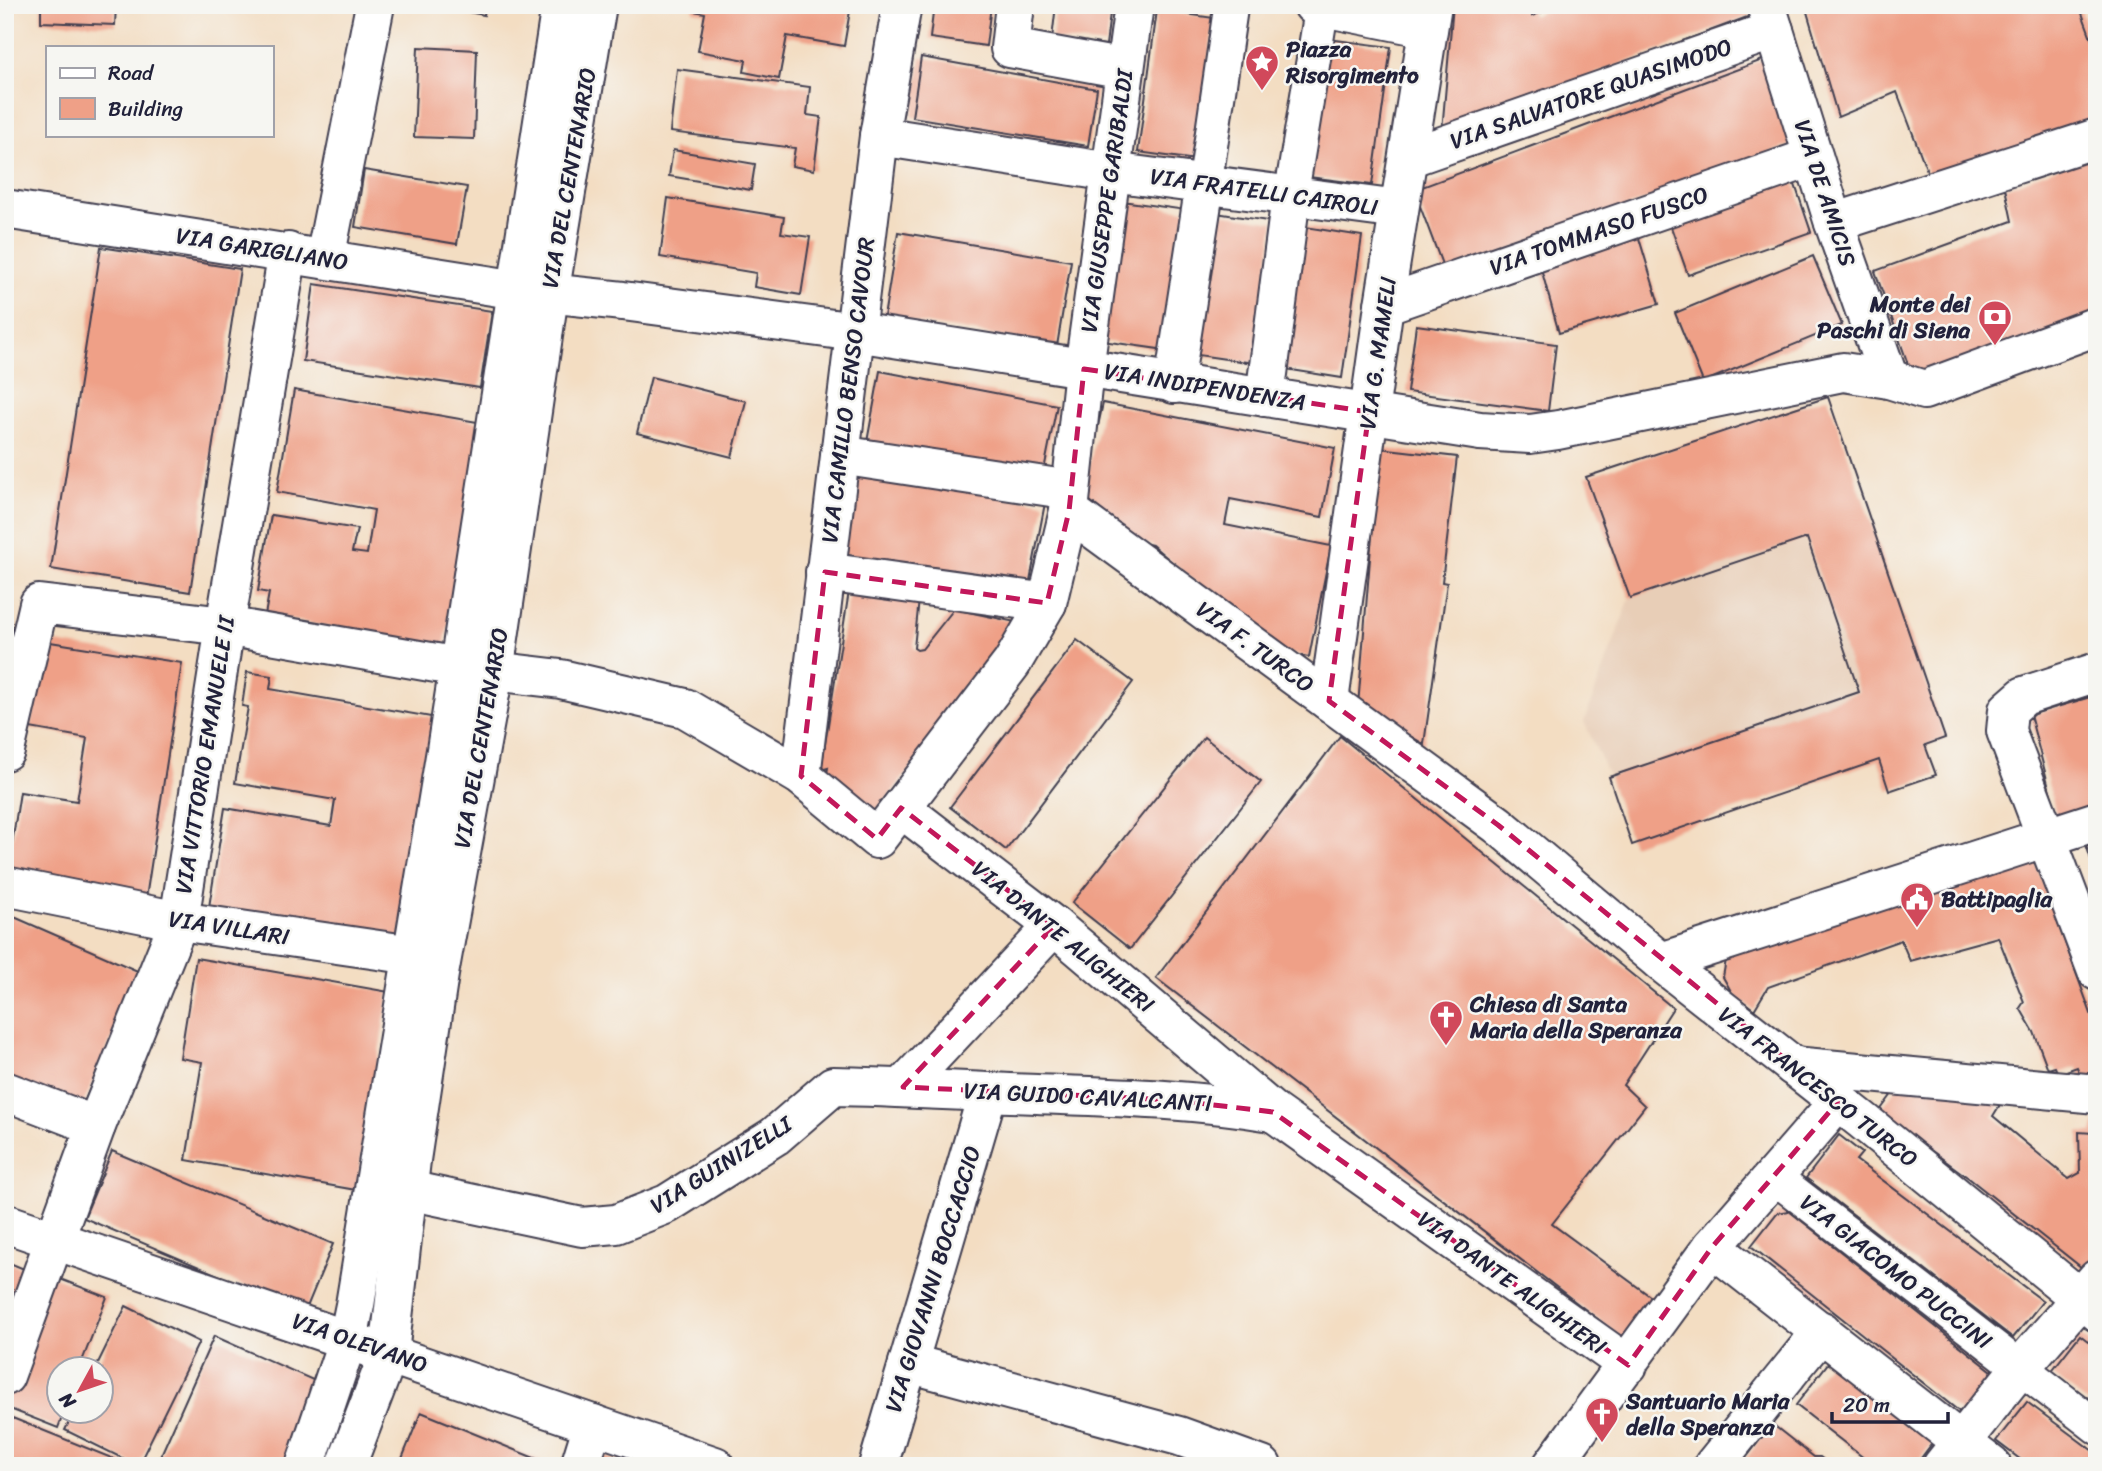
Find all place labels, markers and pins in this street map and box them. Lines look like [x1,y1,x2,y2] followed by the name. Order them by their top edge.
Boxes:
[1285,29,1419,96] place label: Piazza Risorgimento
[1243,43,1281,92] place icon: Piazza Risorgimento
[1817,284,1972,351] place label: Monte dei Paschi di Siena
[1976,298,2014,347] bank icon: Monte dei Paschi di Siena
[1941,879,2054,920] place label: Battipaglia
[1898,880,1936,929] public building icon: Battipaglia
[1469,984,1683,1051] place label: Chiesa di Santa Maria della Speranza
[1427,998,1465,1047] church icon: Chiesa di Santa Maria della Speranza
[1625,1381,1791,1448] place label: Santuario Maria della Speranza
[1583,1395,1621,1444] church icon: Santuario Maria della Speranza

